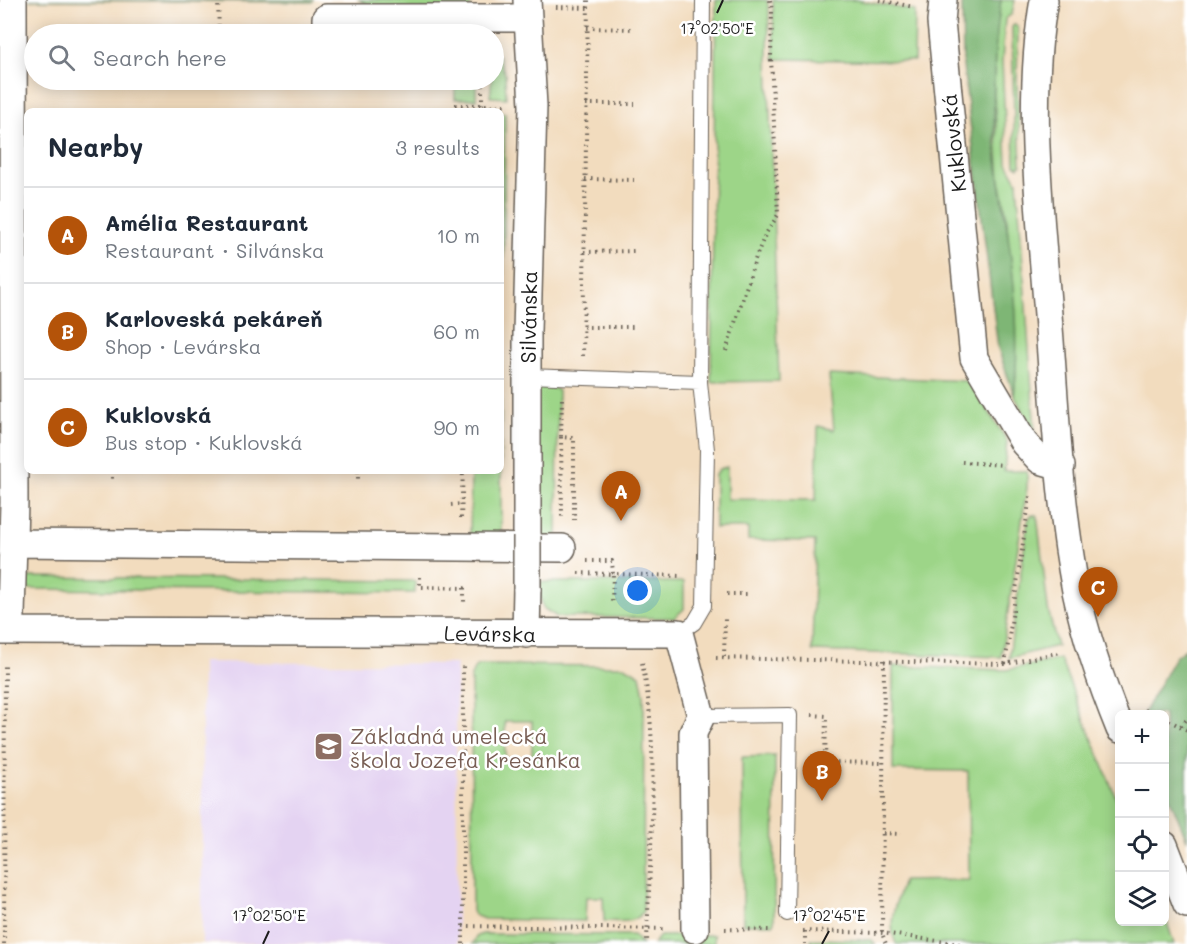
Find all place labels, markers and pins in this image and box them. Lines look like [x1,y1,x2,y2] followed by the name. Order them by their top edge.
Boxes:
[602,472,640,521] pin: A
[1078,568,1118,617] pin: C
[350,722,581,773] place label: Základná umelecká škola Jozefa Kresánka
[313,731,345,763] school or university icon: Základná umelecká škola Jozefa Kresánka
[802,752,842,801] pin: B

